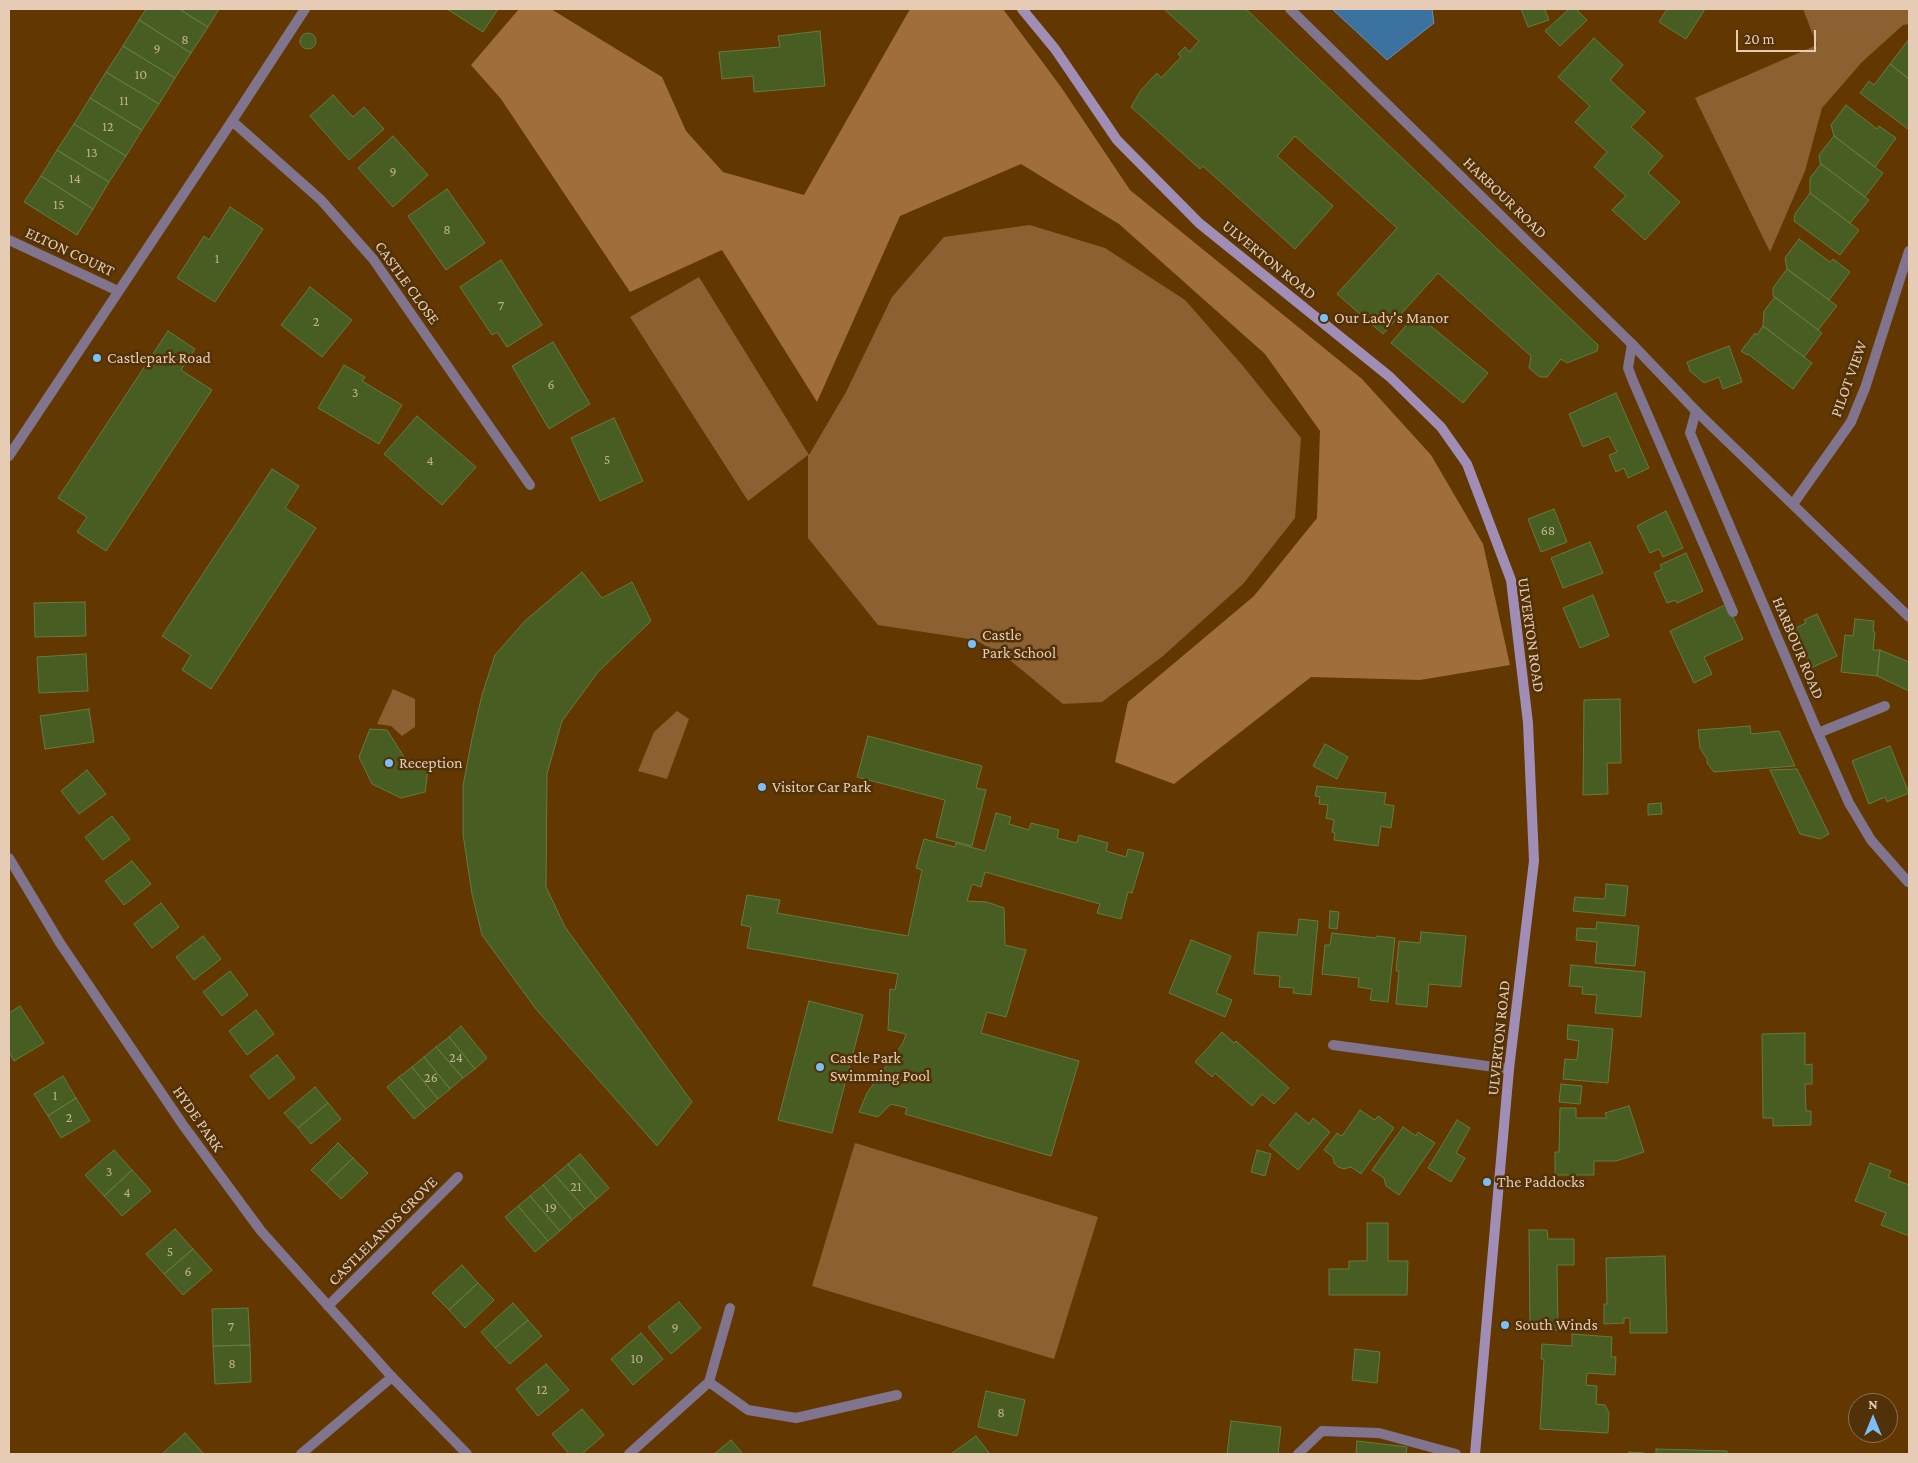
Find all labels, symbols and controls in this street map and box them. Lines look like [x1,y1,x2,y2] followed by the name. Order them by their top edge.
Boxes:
[1738,20,1818,52] scale bar
[1744,31,1775,47] text: 20 m
[181,32,189,48] house number: 8
[153,41,161,57] house number: 9
[135,67,147,83] house number: 10
[119,93,129,109] house number: 11
[102,119,114,135] house number: 12
[86,145,98,161] house number: 13
[1459,153,1551,243] street label: HARBOUR ROAD
[389,164,397,180] house number: 9
[69,171,81,187] house number: 14
[53,197,65,213] house number: 15
[1218,216,1320,304] street label: ULVERTON ROAD
[443,222,451,238] house number: 8
[22,223,118,281] street label: ELTON COURT
[370,238,444,328] street label: CASTLE CLOSE
[215,251,219,267] house number: 1
[498,298,504,314] house number: 7
[1334,308,1449,328] place label: Our Lady's Manor
[1318,312,1330,324] marker: Our Lady's Manor
[313,314,319,330] house number: 2
[1826,338,1872,420] street label: PILOT VIEW
[107,348,211,368] place label: Castlepark Road
[91,352,103,364] marker: Castlepark Road
[547,377,555,393] house number: 6
[352,385,358,401] house number: 3
[604,452,610,468] house number: 5
[426,453,434,469] house number: 4
[1541,523,1555,539] house number: 68
[1513,576,1549,694] street label: ULVERTON ROAD
[1768,594,1828,702] street label: HARBOUR ROAD
[982,625,1056,663] place label: Castle Park School
[966,638,978,650] marker: Castle Park School
[399,753,463,773] place label: Reception
[383,757,395,769] marker: Reception
[772,777,871,797] place label: Visitor Car Park
[756,781,768,793] marker: Visitor Car Park
[1483,979,1515,1097] street label: ULVERTON ROAD
[830,1048,930,1086] place label: Castle Park Swimming Pool
[449,1050,463,1066] house number: 24
[814,1061,826,1073] marker: Castle Park Swimming Pool
[424,1070,438,1086] house number: 26
[168,1082,228,1156] street label: HYDE PARK
[53,1088,57,1104] house number: 1
[66,1110,72,1126] house number: 2
[106,1164,112,1180] house number: 3
[324,1172,442,1290] street label: CASTLELANDS GROVE
[1497,1172,1585,1192] place label: The Paddocks
[1481,1176,1493,1188] marker: The Paddocks
[570,1179,582,1195] house number: 21
[123,1185,131,1201] house number: 4
[545,1200,557,1216] house number: 19
[167,1244,173,1260] house number: 5
[184,1264,192,1280] house number: 6
[1515,1315,1598,1335] place label: South Winds
[228,1319,234,1335] house number: 7
[1499,1319,1511,1331] marker: South Winds
[671,1320,679,1336] house number: 9
[631,1351,643,1367] house number: 10
[228,1356,236,1372] house number: 8
[536,1382,548,1398] house number: 12
[1848,1393,1898,1443] north arrow
[1868,1396,1878,1412] text: N
[997,1405,1005,1421] house number: 8

